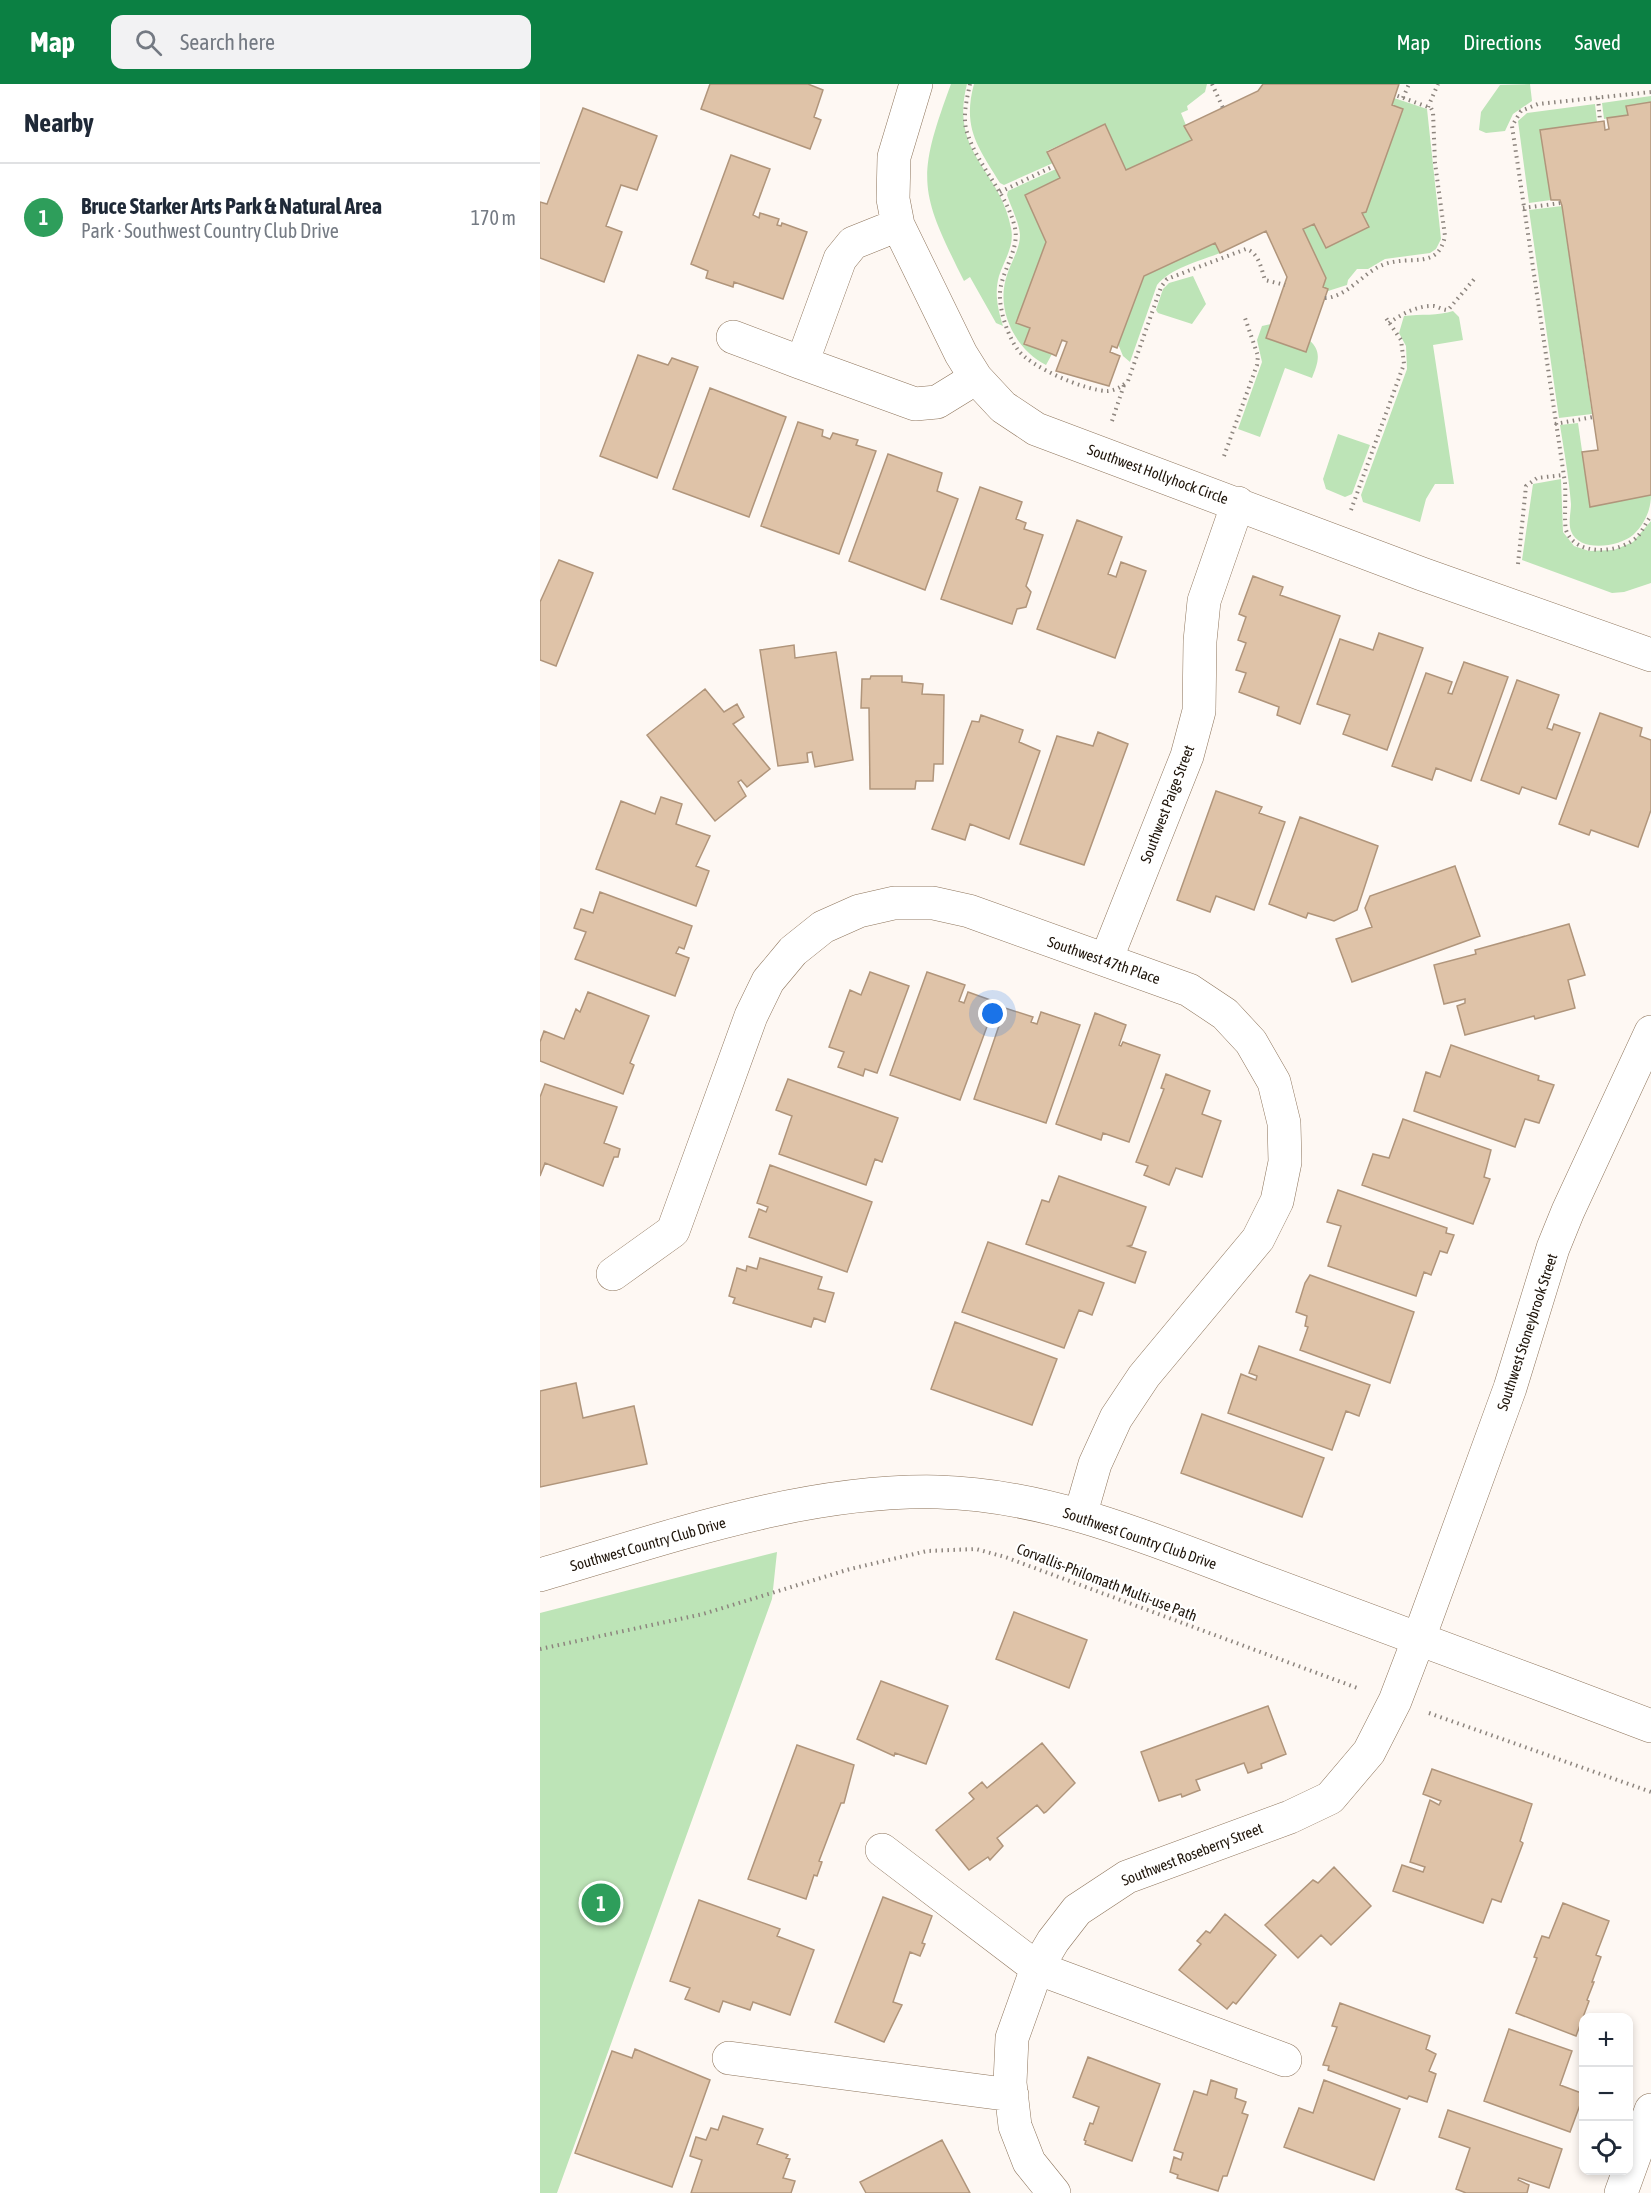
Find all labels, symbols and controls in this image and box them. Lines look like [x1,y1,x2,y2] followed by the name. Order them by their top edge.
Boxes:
[111,15,531,69] search box
[30,26,75,58] text: Map
[132,26,165,59] icon: search
[180,29,275,55] text: Search here
[1396,30,1430,54] text: Map
[1463,30,1542,54] text: Directions
[1575,30,1621,54] text: Saved
[24,108,94,138] text: Nearby
[81,193,382,219] text: Bruce Starker Arts Park & Natural Area
[39,206,48,229] text: 1
[471,206,516,229] text: 170 m
[81,219,339,242] text: Park · Southwest Country Club Drive
[1085,441,1231,507] street label: Southwest Hollyhock Circle
[1137,743,1197,865] street label: Southwest Paige Street
[1045,933,1163,987] street label: Southwest 47th Place
[978,999,1007,1028] your location
[1494,1251,1560,1413] street label: Southwest Stoneybrook Street
[1061,1504,1219,1572] street label: Southwest Country Club Drive
[568,1514,728,1574] street label: Southwest Country Club Drive
[1014,1540,1200,1624] street label: Corvallis-Philomath Multi-use Path
[1119,1819,1265,1889] street label: Southwest Roseberry Street
[582,1880,620,1926] pin: 1
[1579,2013,1633,2175] map controls
[1579,2013,1633,2067] button: +
[1579,2067,1633,2121] button: −
[1579,2121,1633,2175] button: locate

